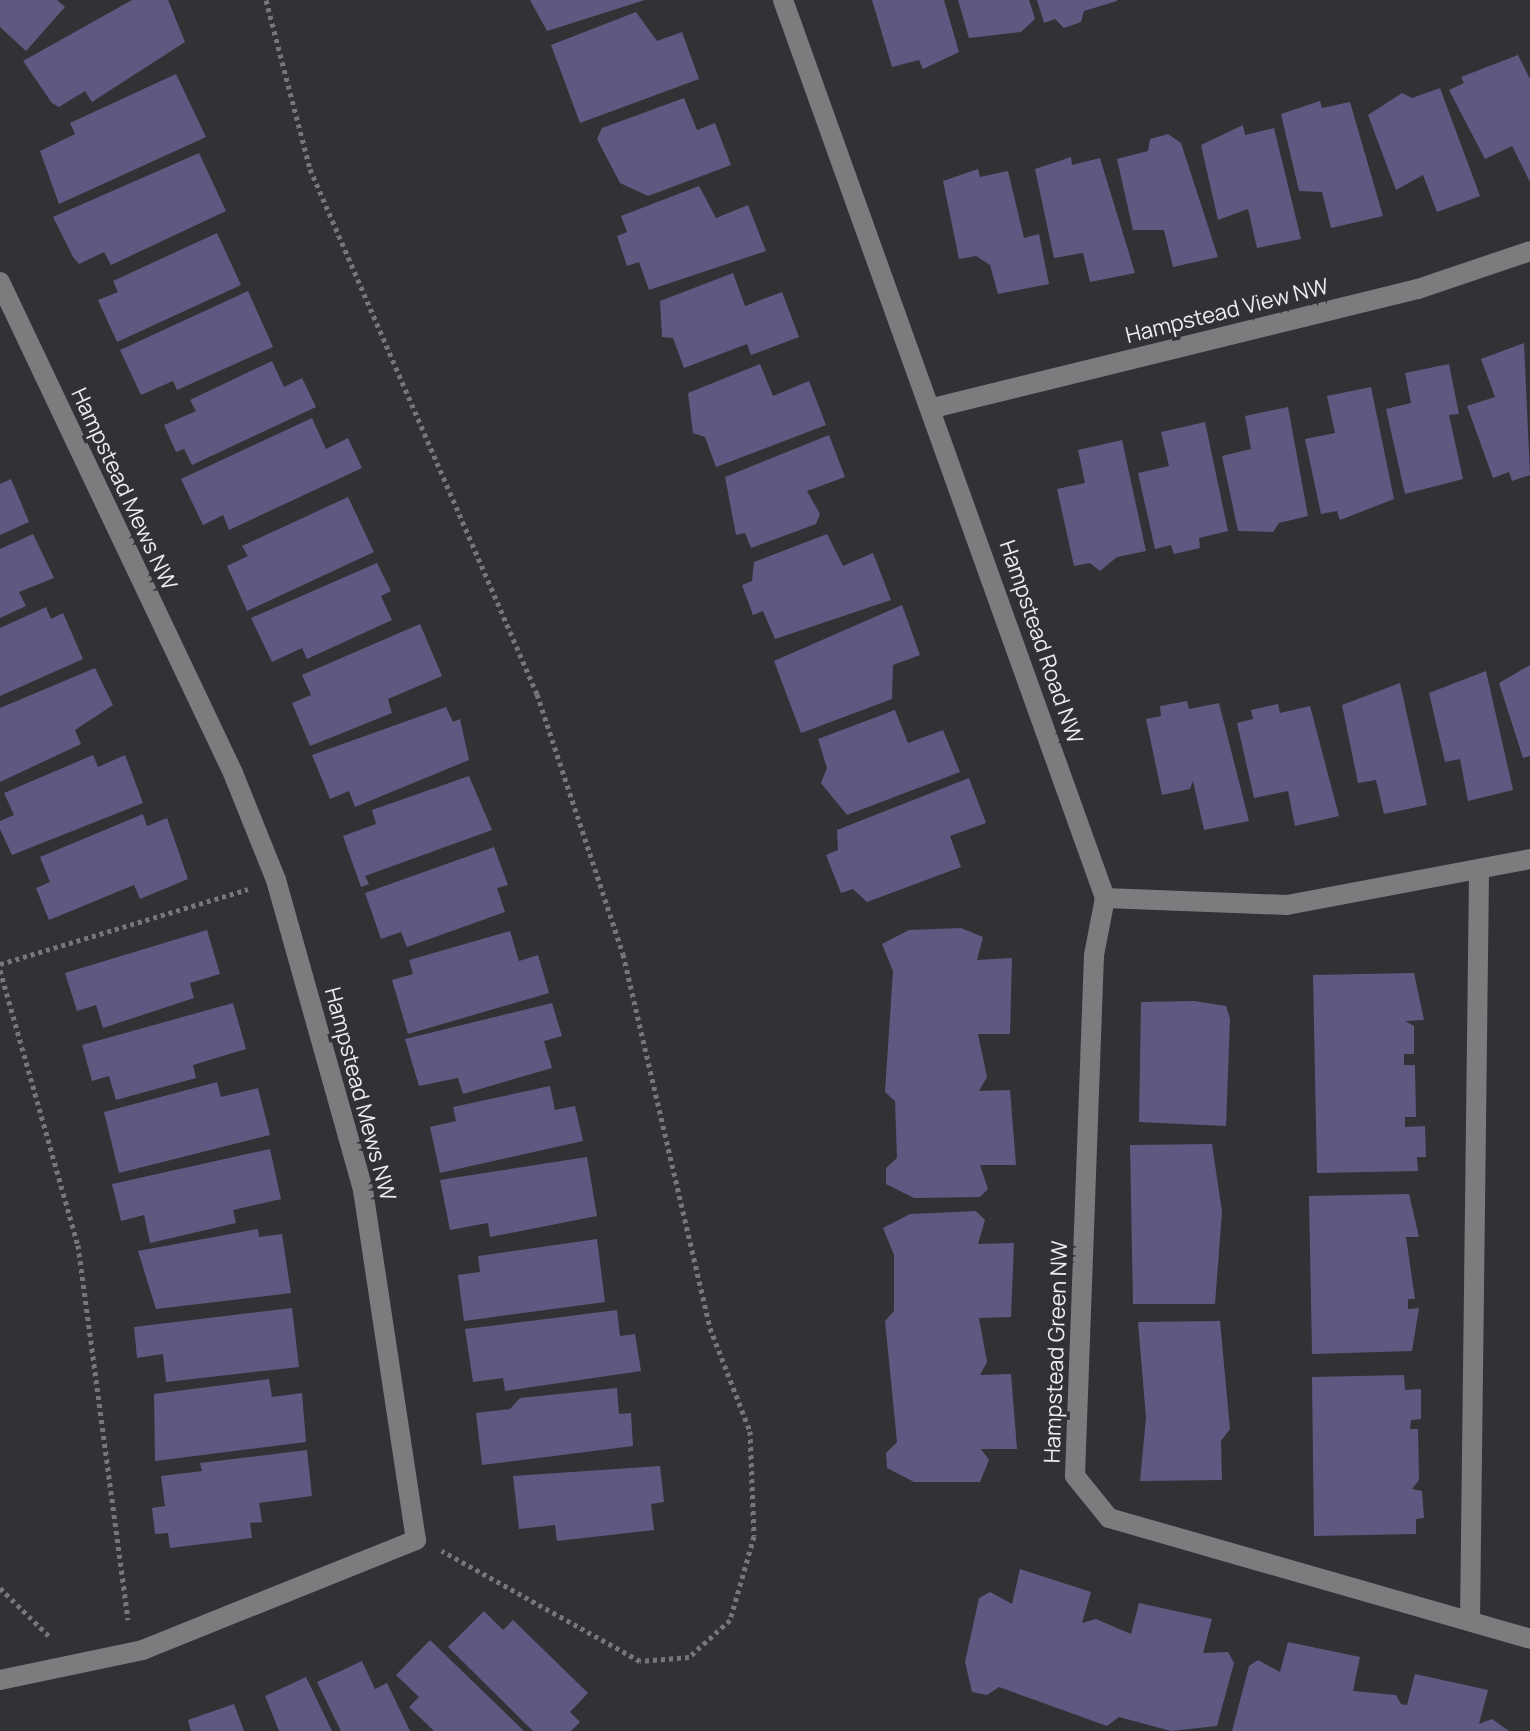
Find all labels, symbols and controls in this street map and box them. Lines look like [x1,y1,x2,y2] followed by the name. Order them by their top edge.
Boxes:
[1123,273,1331,349] street label: Hampstead View NW
[66,384,182,594] street label: Hampstead Mews NW
[994,537,1088,747] street label: Hampstead Road NW
[319,984,401,1204] street label: Hampstead Mews NW
[1039,1240,1073,1464] street label: Hampstead Green NW

